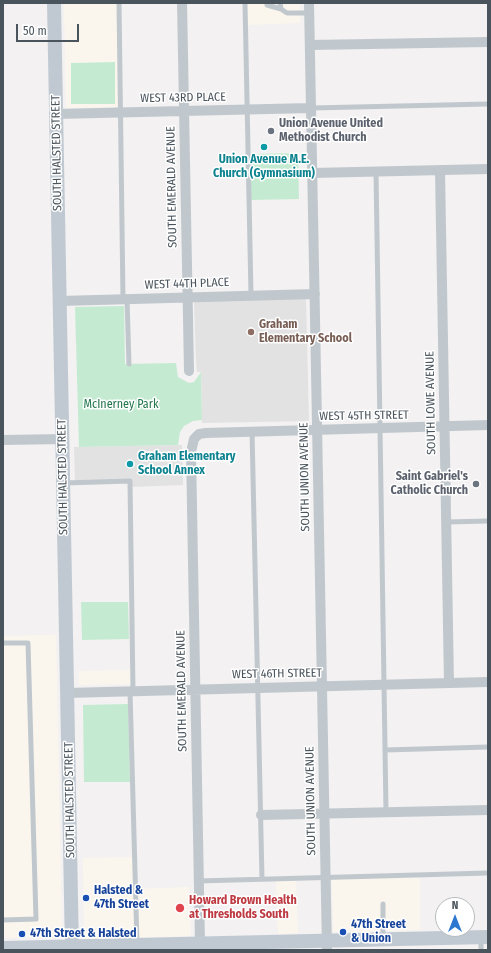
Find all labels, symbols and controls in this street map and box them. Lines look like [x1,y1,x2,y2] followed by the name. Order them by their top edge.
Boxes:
[18,16,81,42] scale bar
[23,24,47,38] text: 50 m
[140,90,226,106] street label: WEST 43RD PLACE
[49,95,65,211] street label: SOUTH HALSTED STREET
[279,117,383,145] place label: Union Avenue United Methodist Church
[164,126,180,248] street label: SOUTH EMERALD AVENUE
[266,126,276,136] marker: Union Avenue United Methodist Church
[259,142,269,152] marker: Union Avenue M.E. Church (Gymnasium)
[213,153,315,181] place label: Union Avenue M.E. Church (Gymnasium)
[144,275,230,293] street label: WEST 44TH PLACE
[259,318,352,346] place label: Graham Elementary School
[246,327,256,337] marker: Graham Elementary School
[423,351,439,455] street label: SOUTH LOWE AVENUE
[84,398,158,412] park label: McInerney Park
[319,408,409,424] street label: WEST 45TH STREET
[55,419,71,535] street label: SOUTH HALSTED STREET
[297,422,313,532] street label: SOUTH UNION AVENUE
[138,450,236,478] place label: Graham Elementary School Annex
[125,459,135,469] marker: Graham Elementary School Annex
[391,470,468,498] place label: Saint Gabriel's Catholic Church
[471,479,481,489] marker: Saint Gabriel's Catholic Church
[174,630,190,752] street label: SOUTH EMERALD AVENUE
[232,666,322,682] street label: WEST 46TH STREET
[62,742,78,858] street label: SOUTH HALSTED STREET
[303,746,319,856] street label: SOUTH UNION AVENUE
[94,884,149,912] place label: Halsted & 47th Street
[81,893,91,903] marker: Halsted & 47th Street
[189,894,297,922] place label: Howard Brown Health at Thresholds South
[435,897,475,937] north arrow
[452,899,458,912] text: N
[174,902,186,914] marker: Howard Brown Health at Thresholds South
[351,918,406,946] place label: 47th Street & Union
[30,927,136,941] place label: 47th Street & Halsted
[338,927,348,937] marker: 47th Street & Union
[17,929,27,939] marker: 47th Street & Halsted

